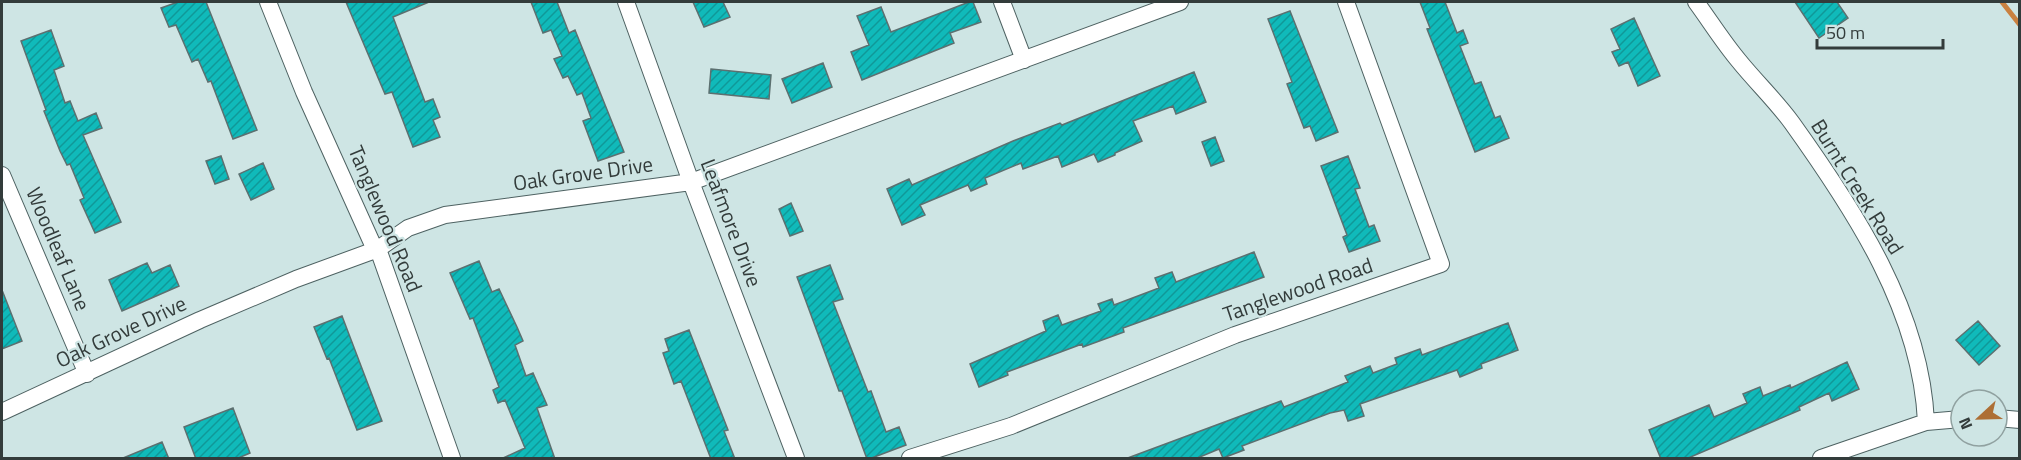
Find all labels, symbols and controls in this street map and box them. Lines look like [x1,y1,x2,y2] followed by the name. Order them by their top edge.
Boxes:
[1817,12,1943,50] scale bar
[1826,19,1865,46] text: 50 m
[1803,113,1912,260] street label: Burnt Creek Road
[341,140,431,297] street label: Tanglewood Road
[511,147,655,199] street label: Oak Grove Drive
[693,154,771,291] street label: Leafmore Drive
[19,182,99,315] street label: Woodleaf Lane
[1219,248,1377,330] street label: Tanglewood Road
[50,287,191,375] street label: Oak Grove Drive
[1949,388,2009,448] north arrow
[1952,414,1978,433] text: N

